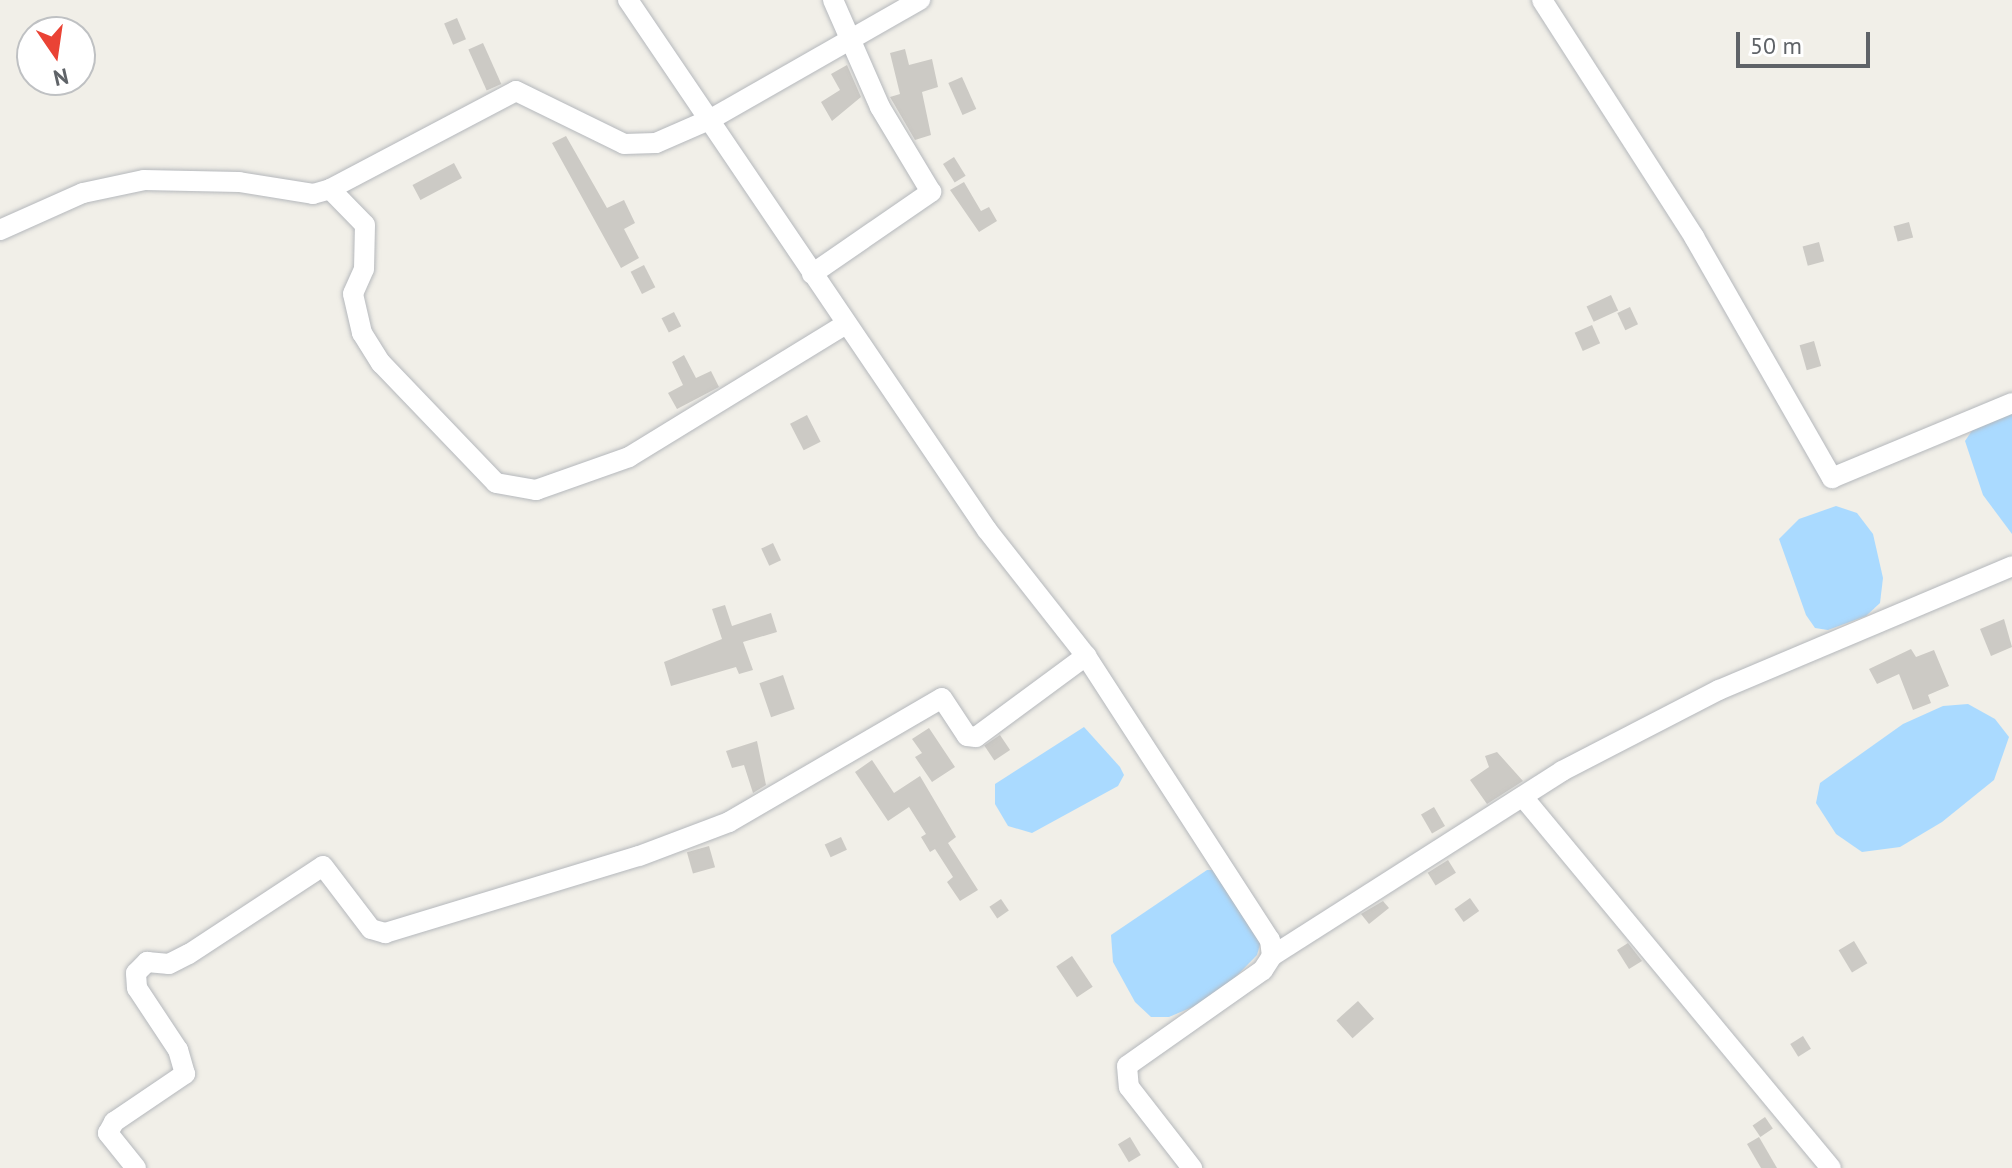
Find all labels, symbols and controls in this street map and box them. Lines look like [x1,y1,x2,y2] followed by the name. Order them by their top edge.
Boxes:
[16,16,96,96] north arrow
[1740,16,1874,66] scale bar
[1750,30,1802,61] text: 50 m
[51,62,71,93] text: N

